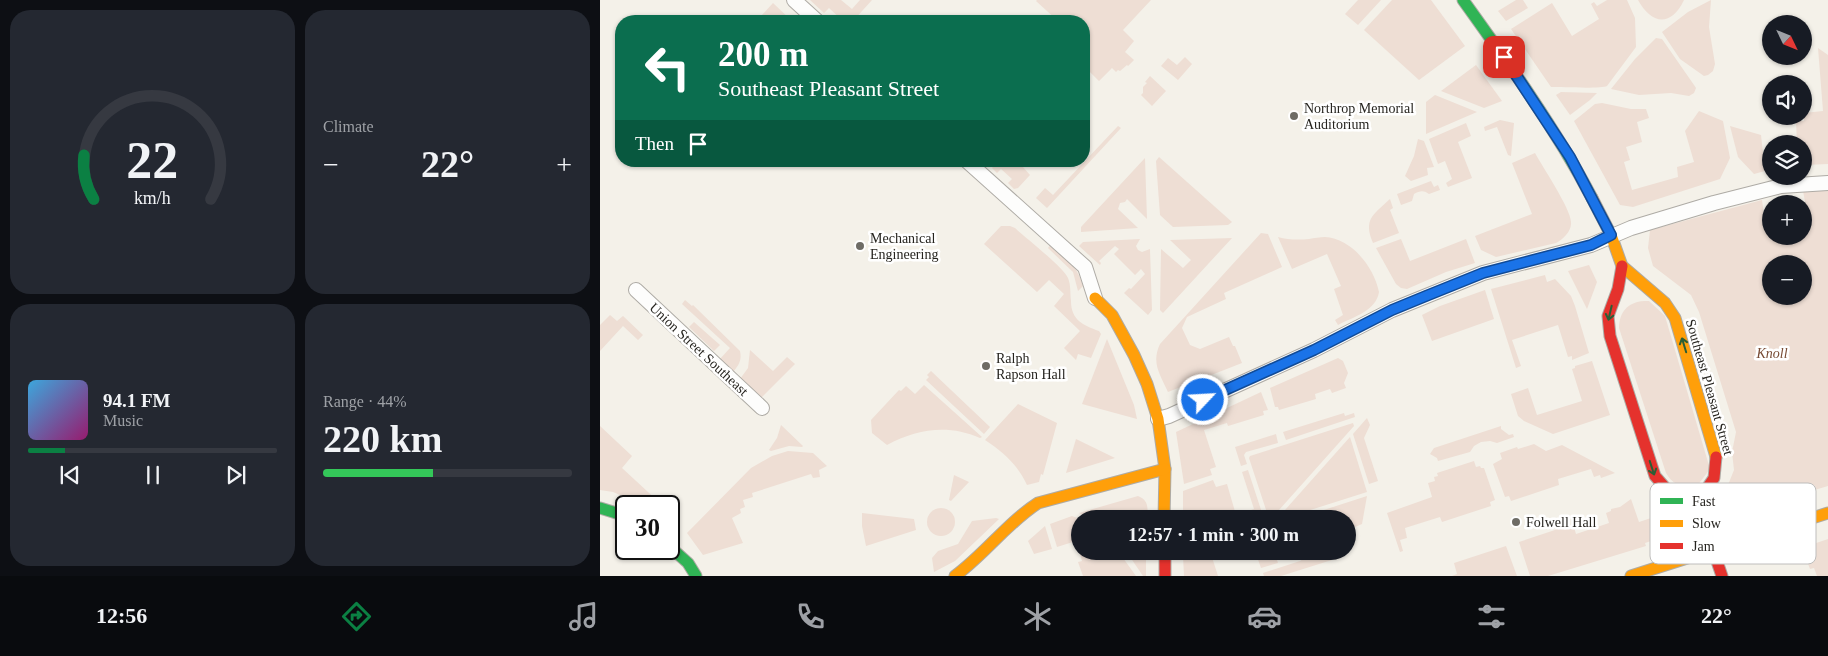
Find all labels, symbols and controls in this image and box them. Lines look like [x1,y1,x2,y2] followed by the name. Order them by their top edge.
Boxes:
[1762,15,1812,65] north arrow
[1762,15,1812,305] map controls
[635,35,700,100] icon: left
[718,35,808,74] text: 200 m
[1483,36,1525,78] pin
[1490,43,1518,71] icon: arrive
[1762,75,1812,125] button: sound
[718,76,939,101] text: Southeast Pleasant Street
[1304,101,1414,132] place label: Northrop Memorial Auditorium
[1288,110,1300,122] marker: Northrop Memorial Auditorium
[323,118,374,135] text: Climate
[684,130,712,158] icon: arrive
[127,132,179,189] text: 22
[635,133,674,154] text: Then
[1762,135,1812,185] button: layers
[421,143,474,185] text: 22°
[323,149,339,180] text: −
[556,149,572,180] text: +
[134,188,171,208] text: km/h
[1762,195,1812,245] button: +
[870,231,938,262] place label: Mechanical Engineering
[854,240,866,252] marker: Mechanical Engineering
[1762,255,1812,305] button: −
[646,300,751,399] street label: Union Street Southeast
[1605,304,1614,320] one-way arrow
[1683,317,1736,457] street label: Southeast Pleasant Street
[1678,337,1688,353] one-way arrow
[1755,346,1788,361] park label: Knoll
[996,351,1066,382] place label: Ralph Rapson Hall
[980,360,992,372] marker: Ralph Rapson Hall
[1176,373,1228,425] position arrow
[103,390,171,411] text: 94.1 FM
[323,393,407,410] text: Range · 44%
[103,412,143,429] text: Music
[323,418,442,460] text: 220 km
[1648,460,1658,476] one-way arrow
[56,461,84,489] icon: previous
[139,461,167,489] icon: pause
[222,461,250,489] icon: next
[1650,483,1816,564] legend
[1692,494,1715,509] text: Fast
[615,495,680,560] speed limit sign: 30
[1526,515,1596,530] place label: Folwell Hall
[1510,516,1522,528] marker: Folwell Hall
[1692,516,1722,531] text: Slow
[1128,524,1299,545] text: 12:57 · 1 min · 300 m
[1692,539,1715,554] text: Jam
[339,599,374,634] icon: directions
[566,599,601,634] icon: music
[793,599,828,634] icon: phone
[1020,599,1055,634] icon: climate
[1247,599,1282,634] icon: car
[1474,599,1509,634] icon: filters
[96,603,147,628] text: 12:56
[1701,603,1732,628] text: 22°

